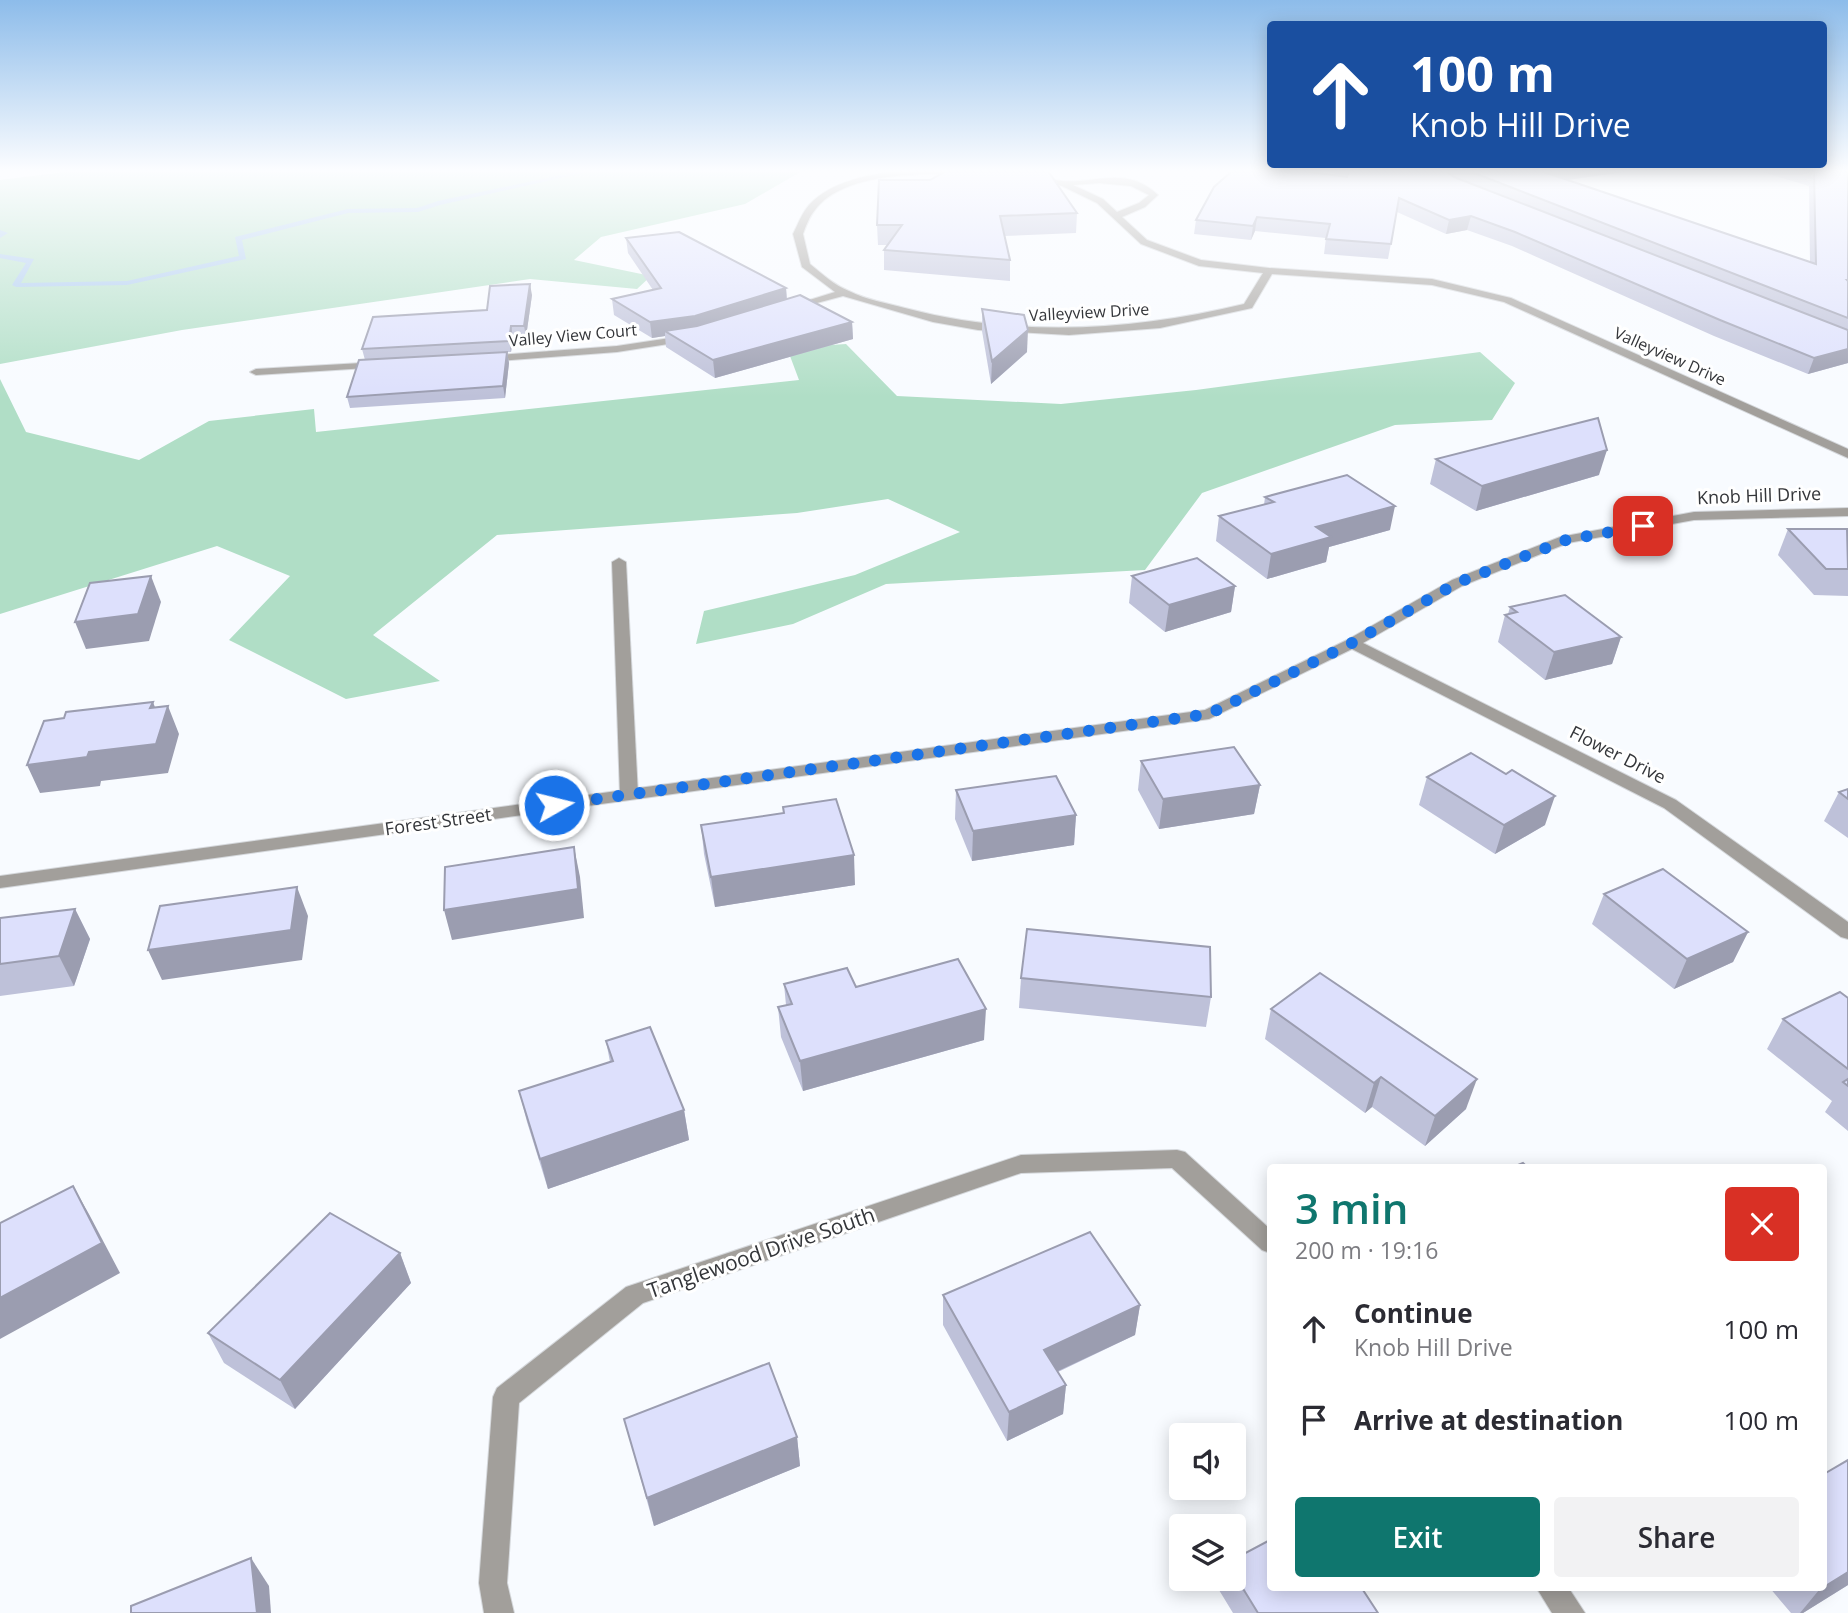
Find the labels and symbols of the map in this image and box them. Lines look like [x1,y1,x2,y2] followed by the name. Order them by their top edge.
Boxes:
[1028,298,1150,326] street label: Valleyview Drive
[508,318,638,352] street label: Valley View Court
[1611,321,1729,391] street label: Valleyview Drive
[1697,481,1821,509] street label: Knob Hill Drive
[1613,496,1673,556] pin
[1566,720,1670,788] street label: Flower Drive
[517,768,591,842] position arrow
[383,802,493,840] street label: Forest Street
[644,1200,878,1304] street label: Tanglewood Drive South

